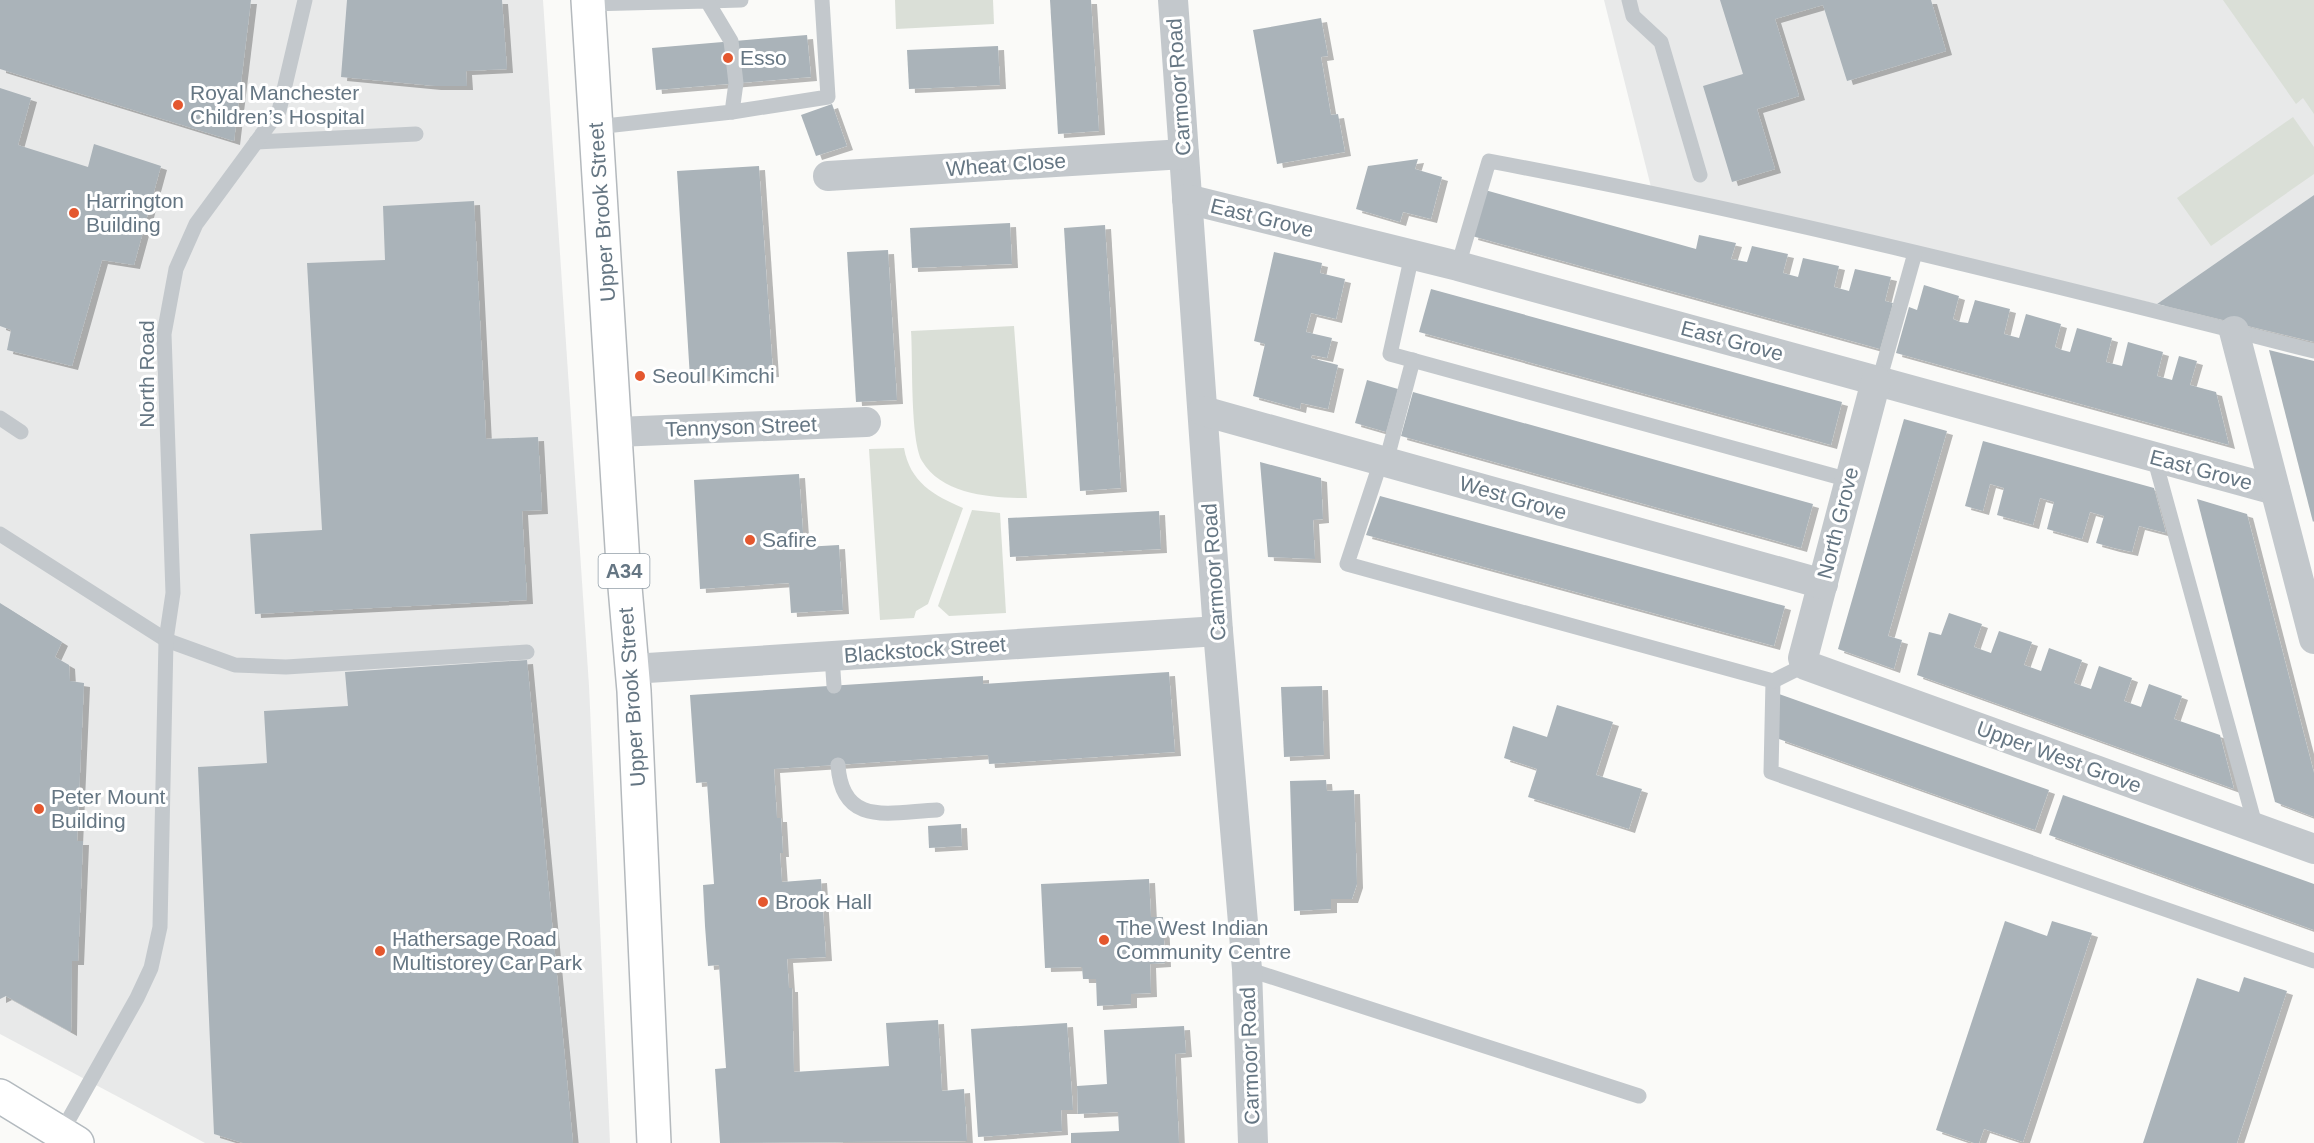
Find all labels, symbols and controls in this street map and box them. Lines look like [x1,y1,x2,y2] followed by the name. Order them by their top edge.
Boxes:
[1162,18,1195,157] street label: Carmoor Road
[740,46,787,69] place label: Esso
[721,51,735,65] marker: Esso
[190,81,365,128] place label: Royal Manchester Children’s Hospital
[171,98,185,112] marker: Royal Manchester Children’s Hospital
[584,121,619,303] street label: Upper Brook Street
[945,149,1067,180] street label: Wheat Close
[86,189,184,236] place label: Harrington Building
[1208,194,1316,241] street label: East Grove
[67,206,81,220] marker: Harrington Building
[1678,316,1786,365] street label: East Grove
[135,320,158,428] street label: North Road
[652,364,775,387] place label: Seoul Kimchi
[633,369,647,383] marker: Seoul Kimchi
[665,412,817,441] street label: Tennyson Street
[2147,445,2255,494] street label: East Grove
[1813,465,1863,581] street label: North Grove
[1457,471,1569,524] street label: West Grove
[1197,503,1230,642] street label: Carmoor Road
[762,528,817,551] place label: Safire
[743,533,757,547] marker: Safire
[598,554,650,588] road number: A34
[614,606,649,788] street label: Upper Brook Street
[843,632,1007,667] street label: Blackstock Street
[1974,716,2145,797] street label: Upper West Grove
[51,785,166,832] place label: Peter Mount Building
[32,802,46,816] marker: Peter Mount Building
[775,890,872,913] place label: Brook Hall
[756,895,770,909] marker: Brook Hall
[1116,916,1291,963] place label: The West Indian Community Centre
[392,927,583,974] place label: Hathersage Road Multistorey Car Park
[1097,933,1111,947] marker: The West Indian Community Centre
[373,944,387,958] marker: Hathersage Road Multistorey Car Park
[1236,987,1263,1125] street label: Carmoor Road

